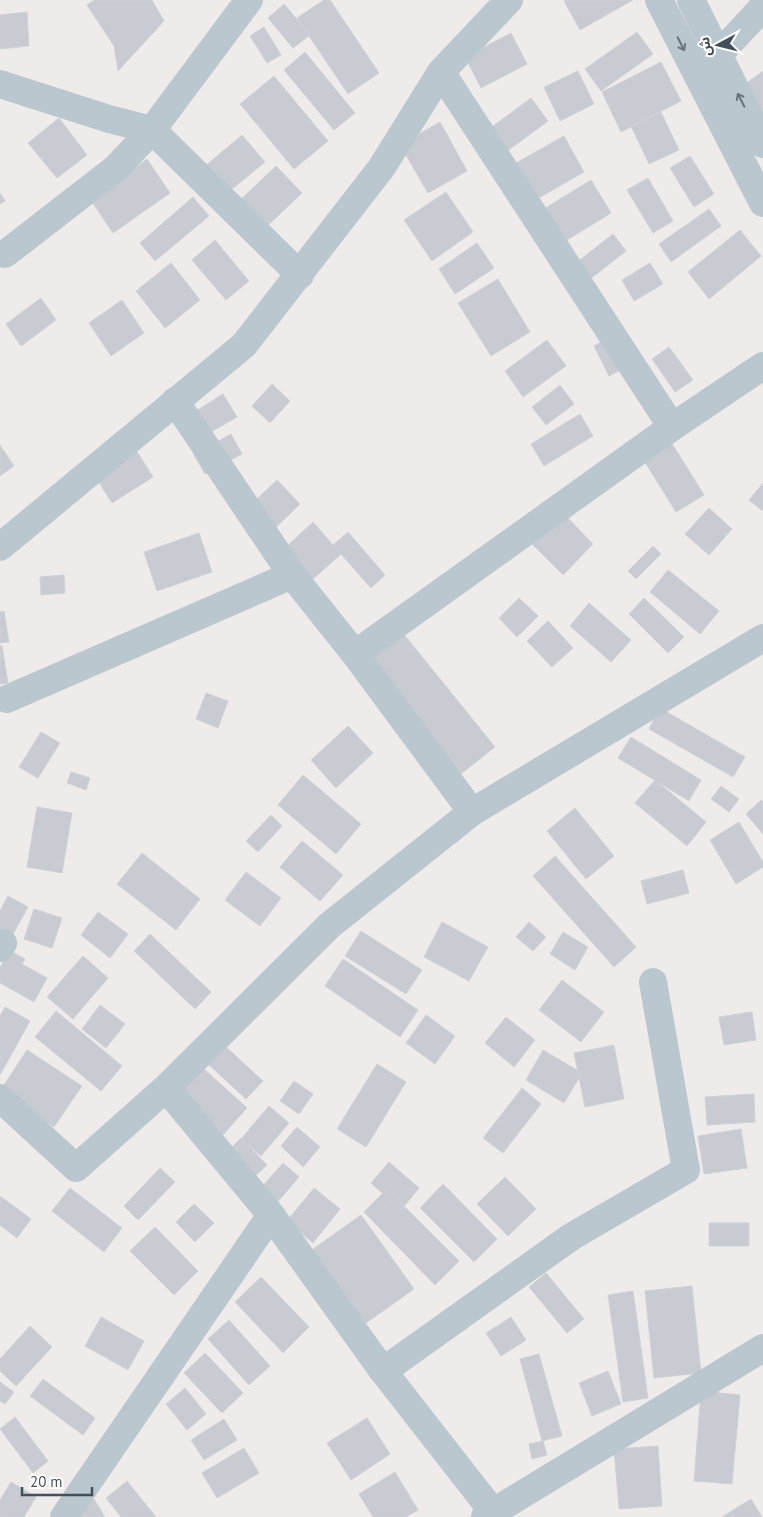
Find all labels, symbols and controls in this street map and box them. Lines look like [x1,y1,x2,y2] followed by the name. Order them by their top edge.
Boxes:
[693,20,743,70] north arrow
[676,36,686,51] one-way arrow
[695,36,715,57] text: ش
[736,93,745,108] one-way arrow
[22,1464,92,1496] scale bar
[30,1472,63,1491] text: 20 m

